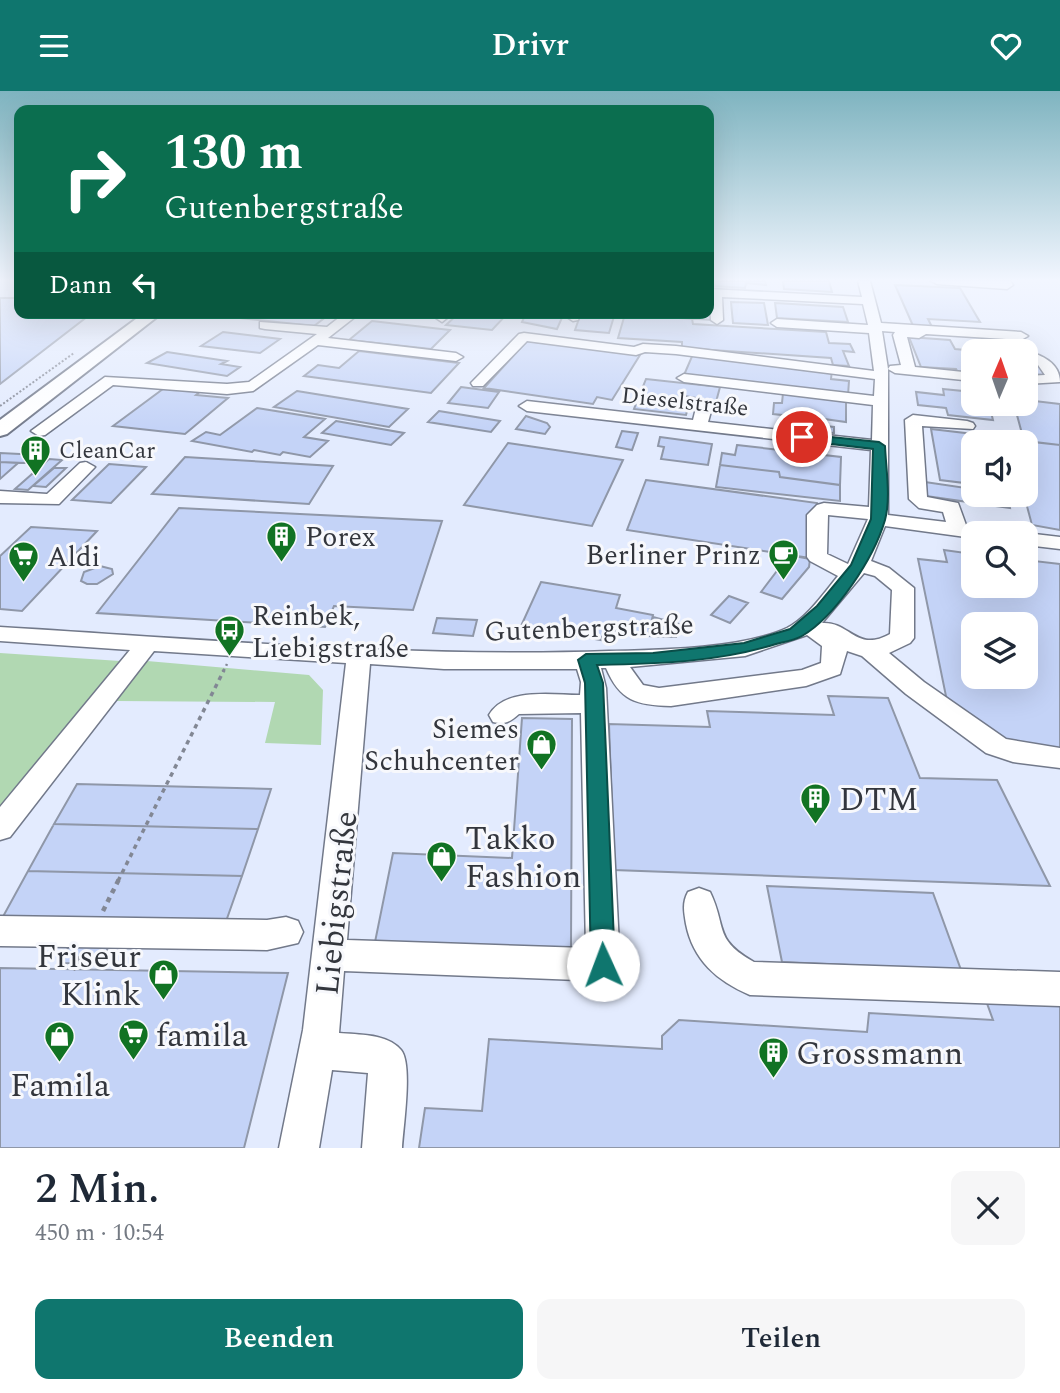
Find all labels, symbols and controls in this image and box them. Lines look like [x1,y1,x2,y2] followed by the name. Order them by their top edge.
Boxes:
[491,21,569,70] text: Drivr
[35,27,73,65] icon: menu
[987,27,1025,65] icon: heart
[164,116,303,191] text: 130 m
[49,133,140,224] icon: right
[164,184,404,233] text: Gutenbergstraße
[49,265,112,305] text: Dann
[126,266,164,304] icon: left
[961,339,1038,417] north arrow
[961,339,1038,689] map controls
[620,378,750,427] street label: Dieselstraße
[772,407,832,467] pin
[783,418,821,456] icon: arrive
[961,430,1038,507] button: sound
[19,433,53,477] building icon: CleanCar
[59,434,155,469] place label: CleanCar
[305,516,376,559] place label: Porex
[265,519,299,563] building icon: Porex
[961,521,1038,598] button: search
[586,534,761,577] place label: Berliner Prinz
[47,536,100,579] place label: Aldi
[767,537,801,581] cafe icon: Berliner Prinz
[7,539,41,583] supermarket icon: Aldi
[252,595,409,670] place label: Reinbek, Liebigstraße
[483,603,695,654] street label: Gutenbergstraße
[961,612,1038,689] button: layers
[212,614,246,658] bus stop icon: Reinbek, Liebigstraße
[364,708,519,783] place label: Siemes Schuhcenter
[525,727,559,771] shop icon: Siemes Schuhcenter
[839,775,918,825] place label: DTM
[799,781,833,825] building icon: DTM
[302,809,372,998] street label: Liebigstraße
[465,814,581,902] place label: Takko Fashion
[425,839,459,883] shop icon: Takko Fashion
[566,928,640,1002] position arrow
[36,932,141,1020] place label: Friseur Klink
[147,957,181,1001] shop icon: Friseur Klink
[156,1011,248,1061] place label: famila
[116,1017,150,1061] supermarket icon: famila
[43,1020,77,1064] shop icon: Famila
[796,1029,963,1079] place label: Grossmann
[756,1035,790,1079] building icon: Grossmann
[10,1061,110,1111] place label: Famila
[35,1158,159,1221] text: 2 Min.
[951,1171,1025,1245] button: close
[35,1216,164,1251] text: 450 m · 10:54
[35,1299,523,1379] button: Beenden
[537,1299,1025,1379] button: Teilen

